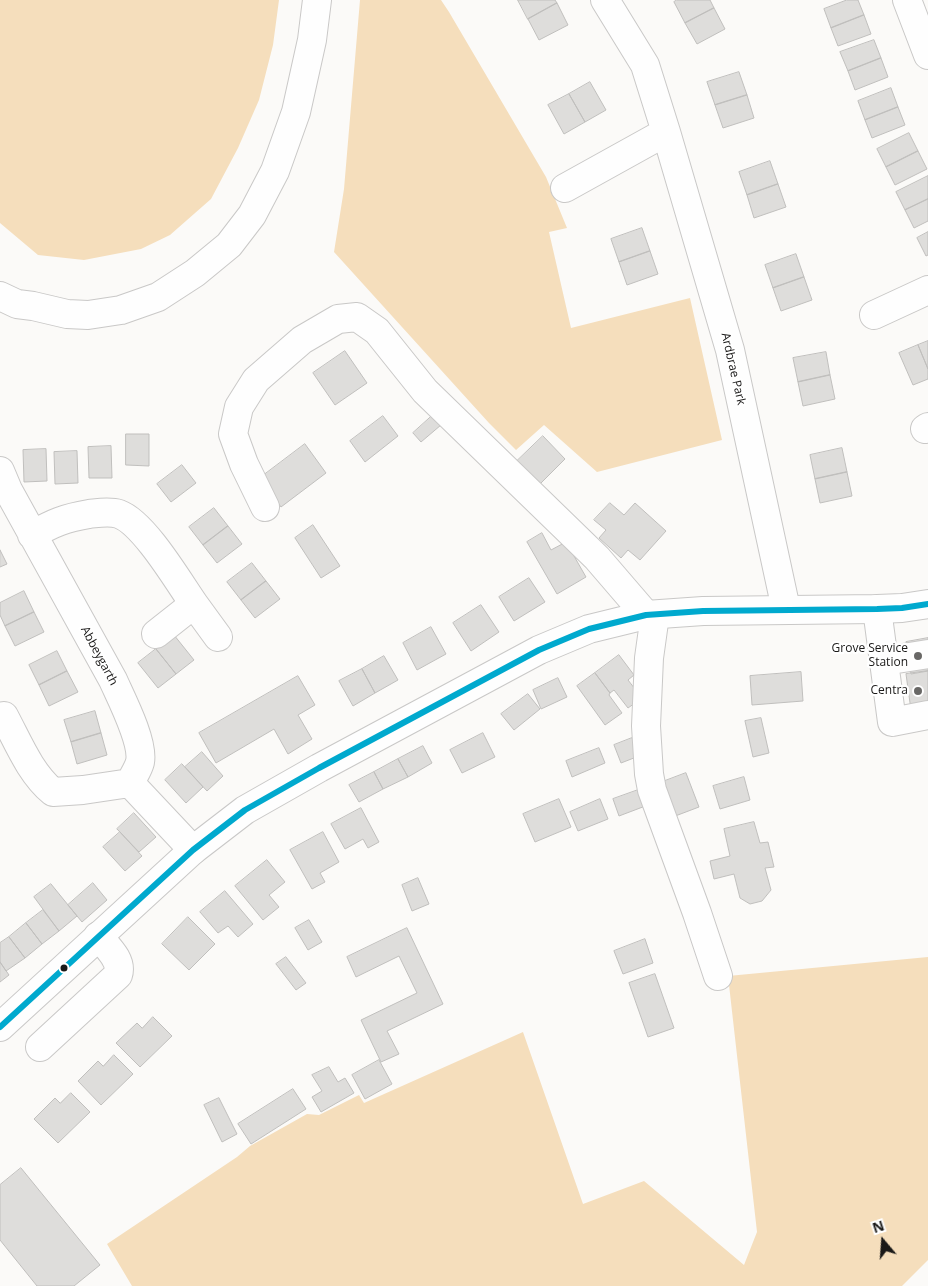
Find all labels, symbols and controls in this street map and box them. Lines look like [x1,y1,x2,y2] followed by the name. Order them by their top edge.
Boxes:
[718,331,748,407] street label: Ardbrae Park
[77,624,121,688] street label: Abbeygarth
[832,642,908,670] place label: Grove Service Station
[912,650,924,662] marker: Grove Service Station
[870,684,908,698] place label: Centra
[912,685,924,697] marker: Centra
[59,963,69,973] unlabelled marker
[870,1215,887,1237] text: N
[858,1216,908,1266] north arrow

